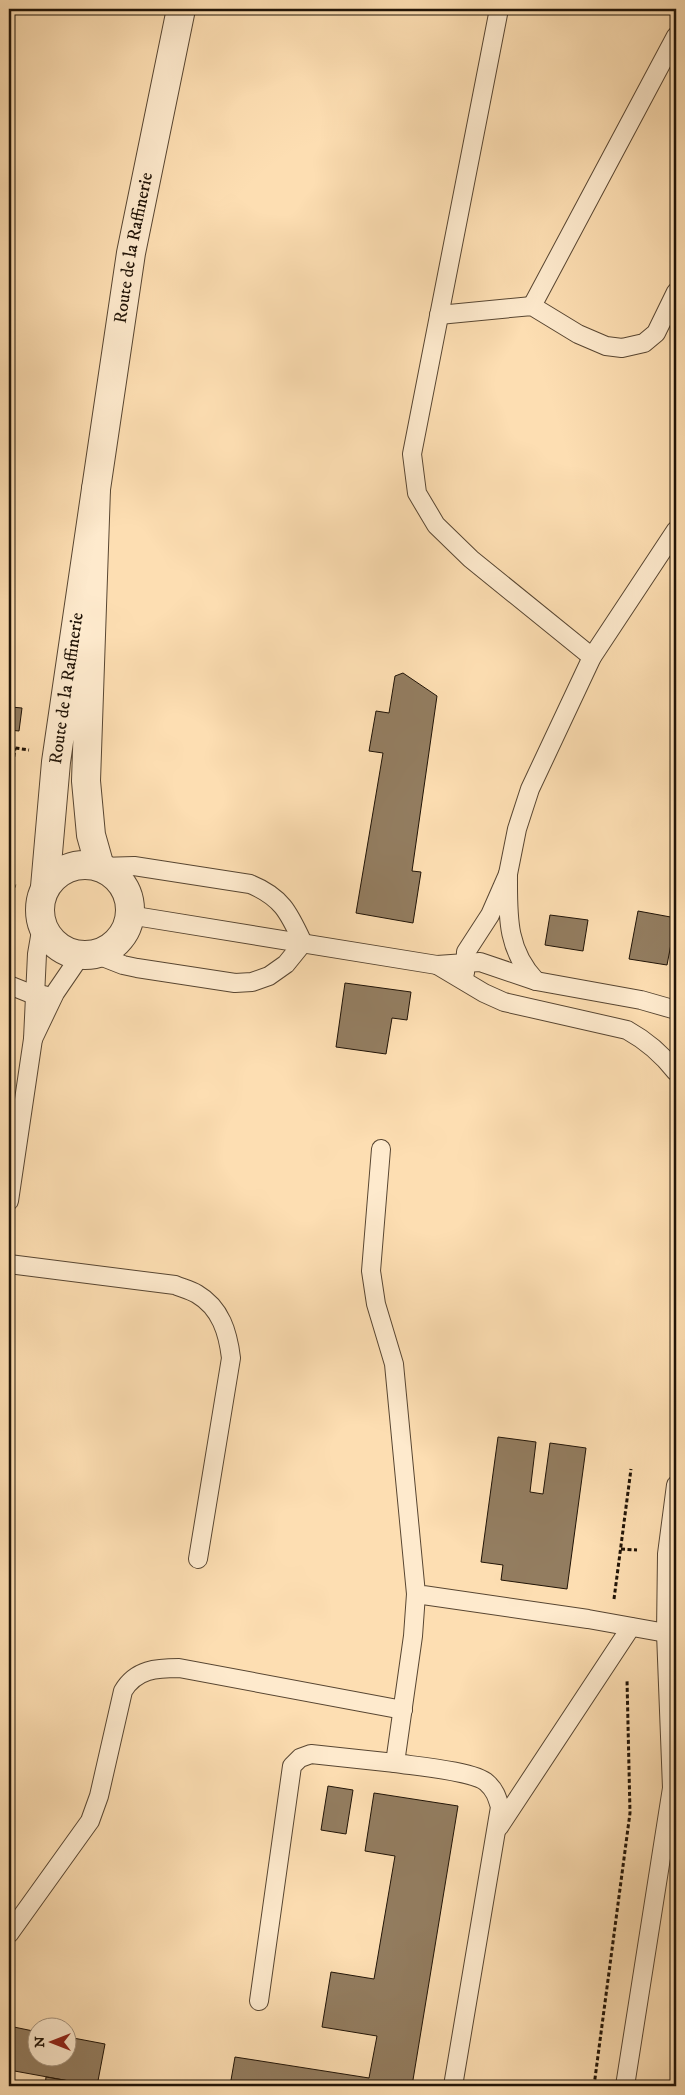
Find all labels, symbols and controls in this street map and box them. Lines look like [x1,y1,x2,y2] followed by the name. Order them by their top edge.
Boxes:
[110,171,158,325] street label: Route de la Raffinerie
[45,611,89,766] street label: Route de la Raffinerie
[28,2018,78,2068] north arrow
[31,2036,49,2048] text: N

